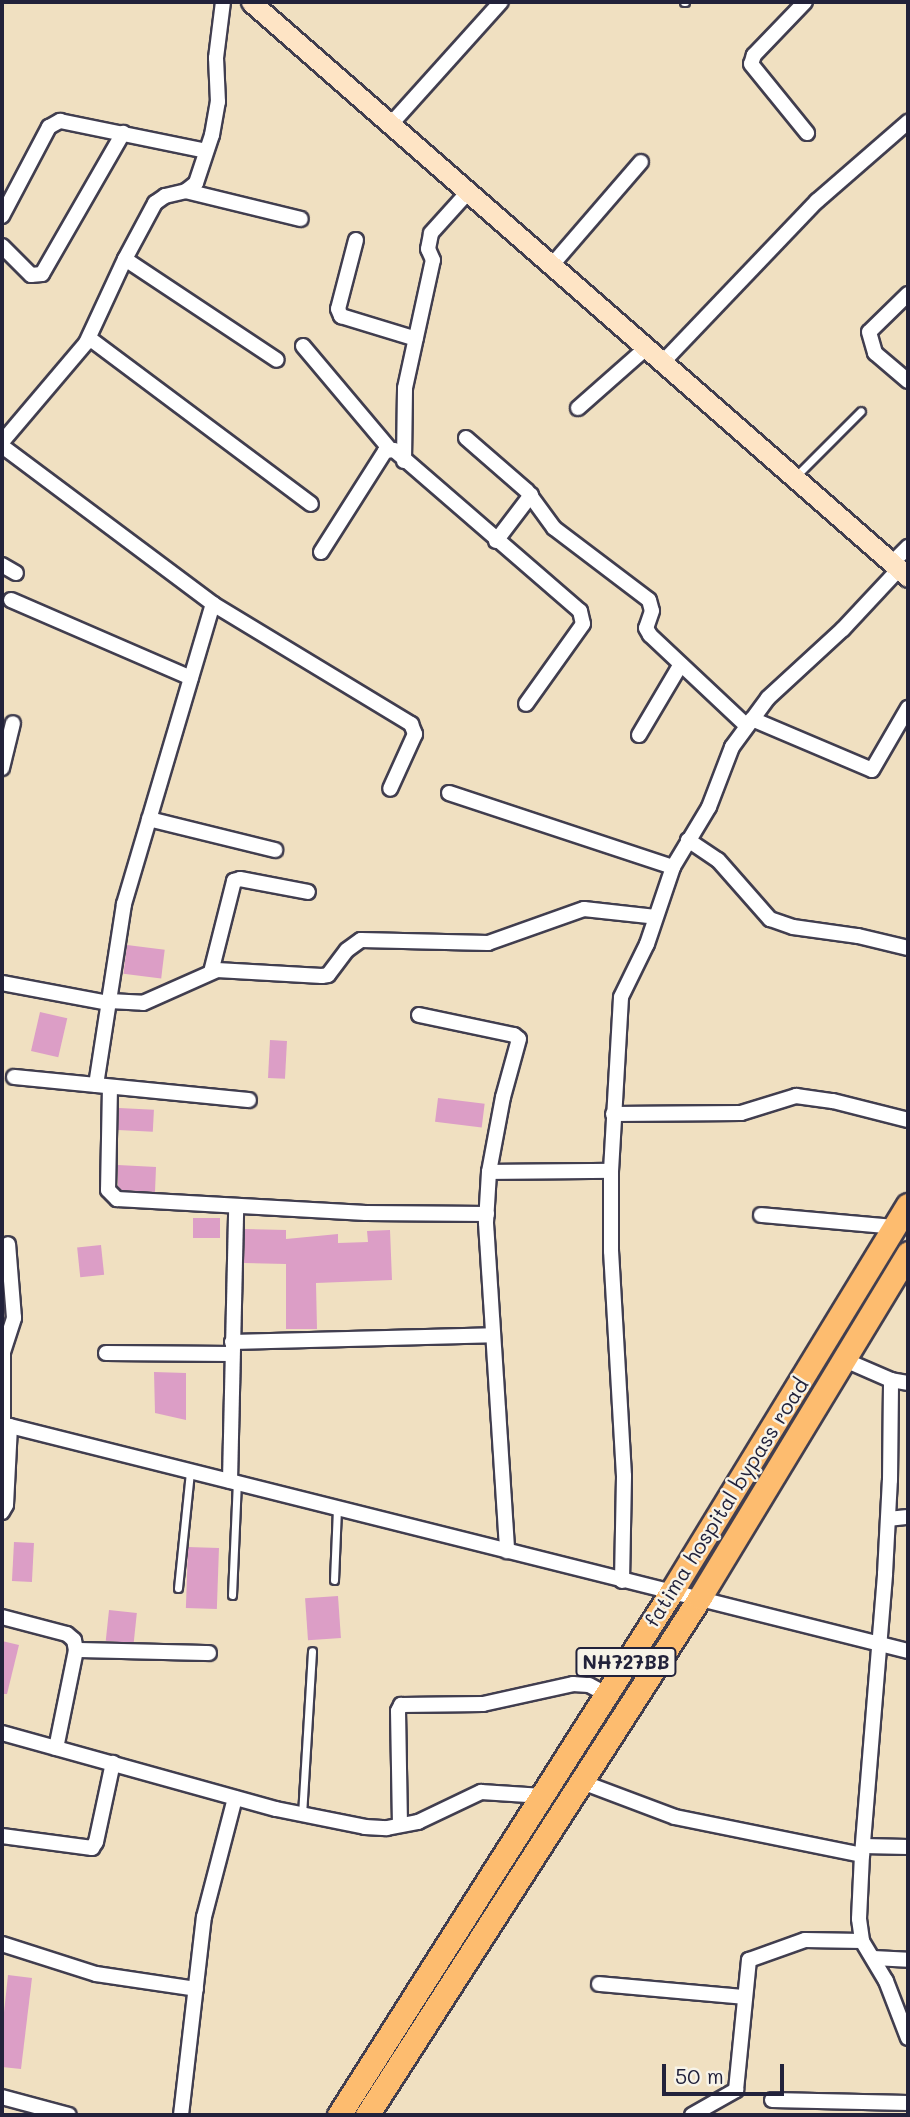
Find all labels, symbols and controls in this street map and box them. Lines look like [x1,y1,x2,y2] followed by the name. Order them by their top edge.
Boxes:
[639,1373,813,1631] street label: fatima hospital bypass road
[575,1646,677,1678] road number: NH727BB
[665,2050,788,2094] scale bar
[675,2062,724,2089] text: 50 m

